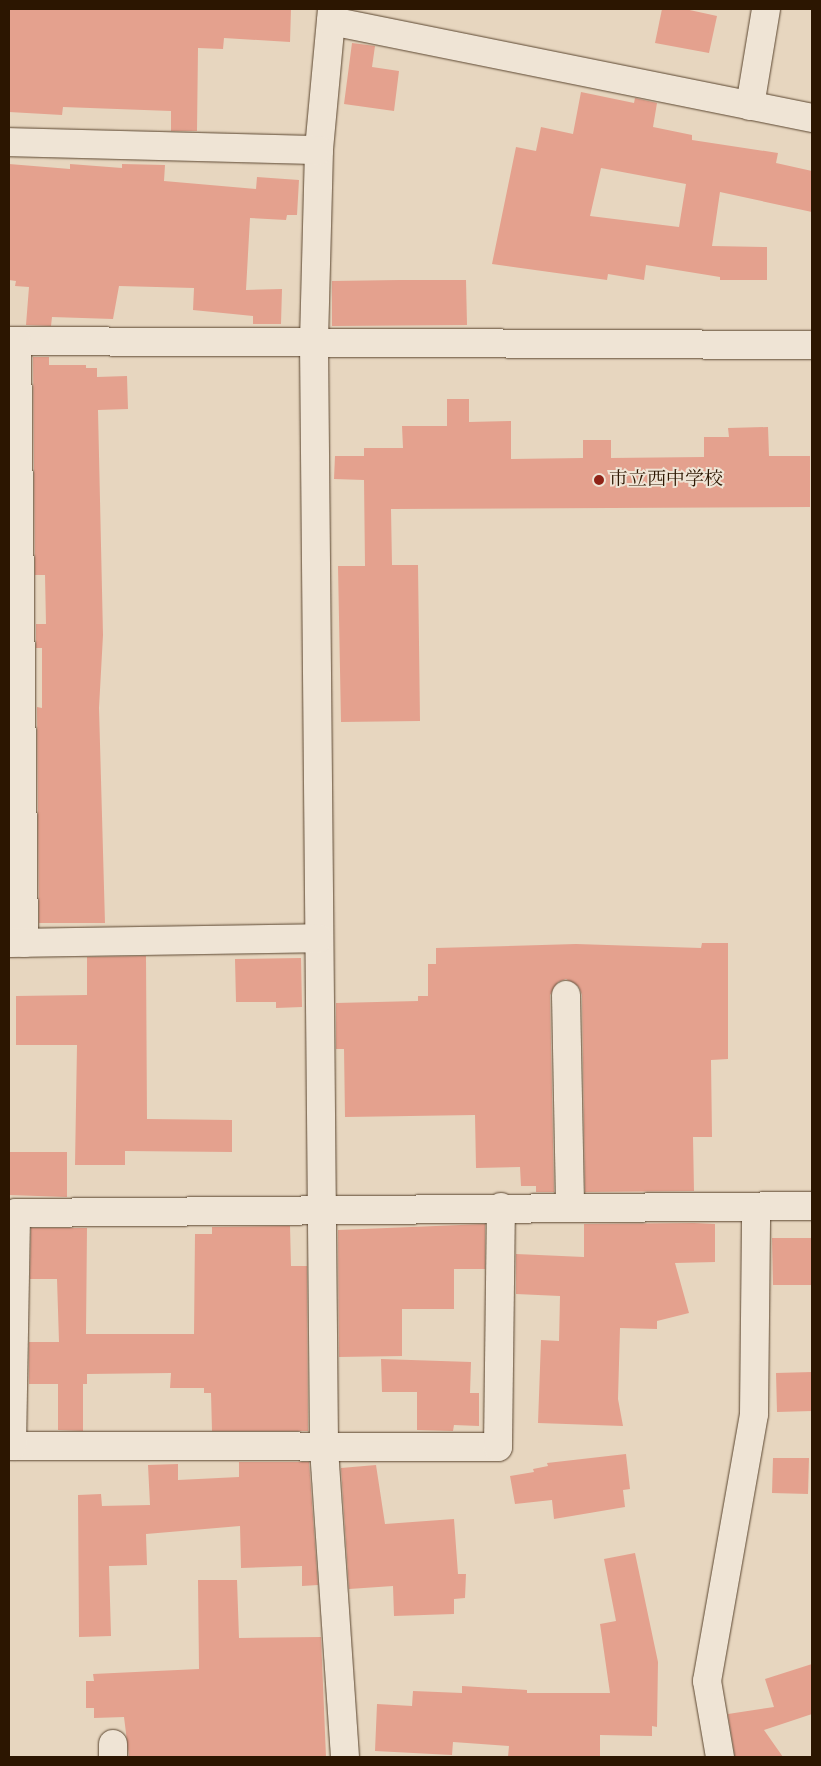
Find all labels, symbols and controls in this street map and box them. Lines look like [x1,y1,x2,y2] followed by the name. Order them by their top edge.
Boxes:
[609,469,723,491] place label: 市立西中学校
[593,474,605,486] marker: 市立西中学校

